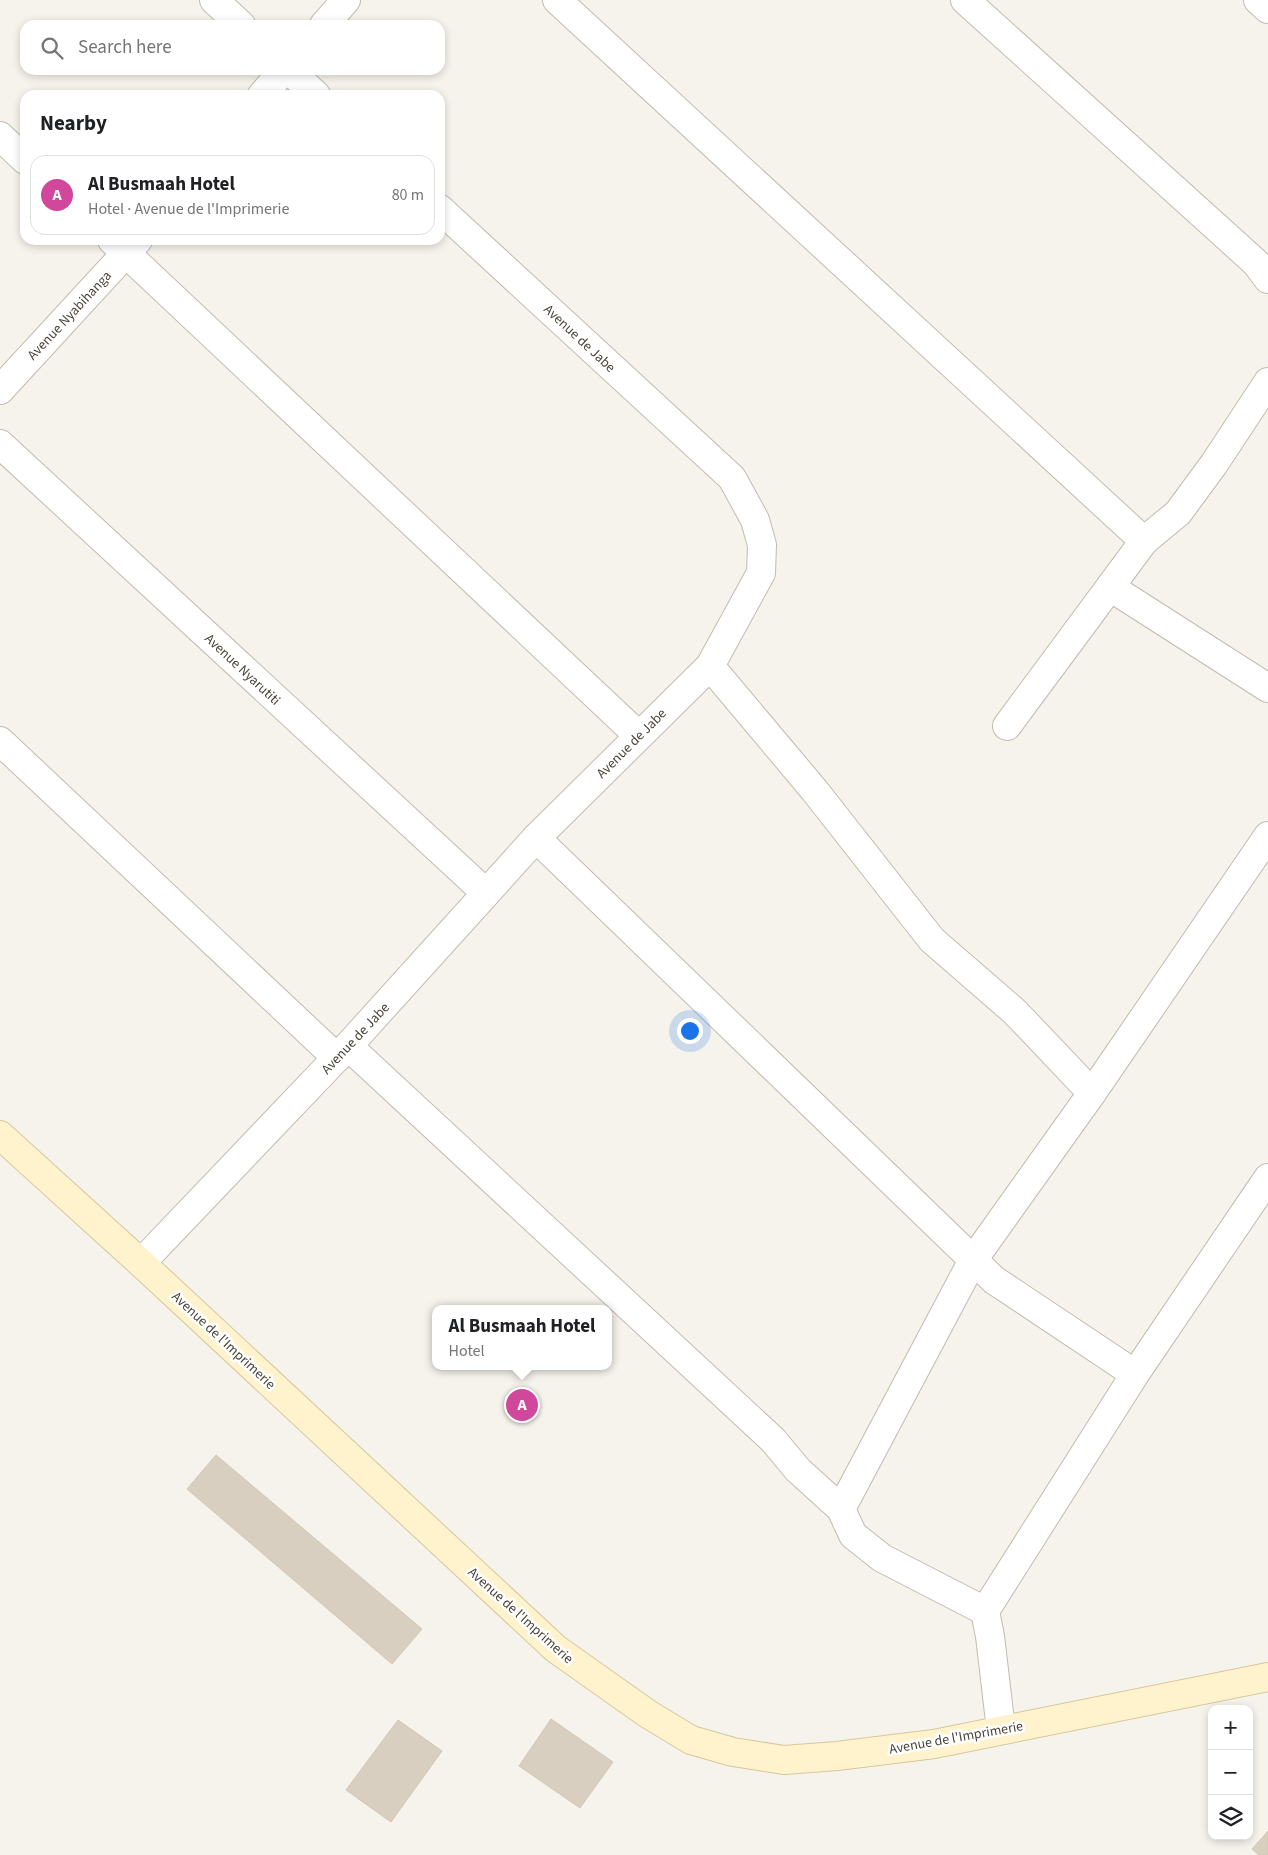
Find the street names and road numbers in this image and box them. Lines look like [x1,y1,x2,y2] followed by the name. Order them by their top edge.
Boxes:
[23,267,117,365] street label: Avenue Nyabihanga
[539,300,620,377] street label: Avenue de Jabe
[200,629,285,710] street label: Avenue Nyarutiti
[592,704,671,783] street label: Avenue de Jabe
[317,998,394,1079] street label: Avenue de Jabe
[167,1287,280,1394] street label: Avenue de l'Imprimerie
[463,1563,577,1669] street label: Avenue de l'Imprimerie
[888,1716,1025,1760] street label: Avenue de l'Imprimerie

